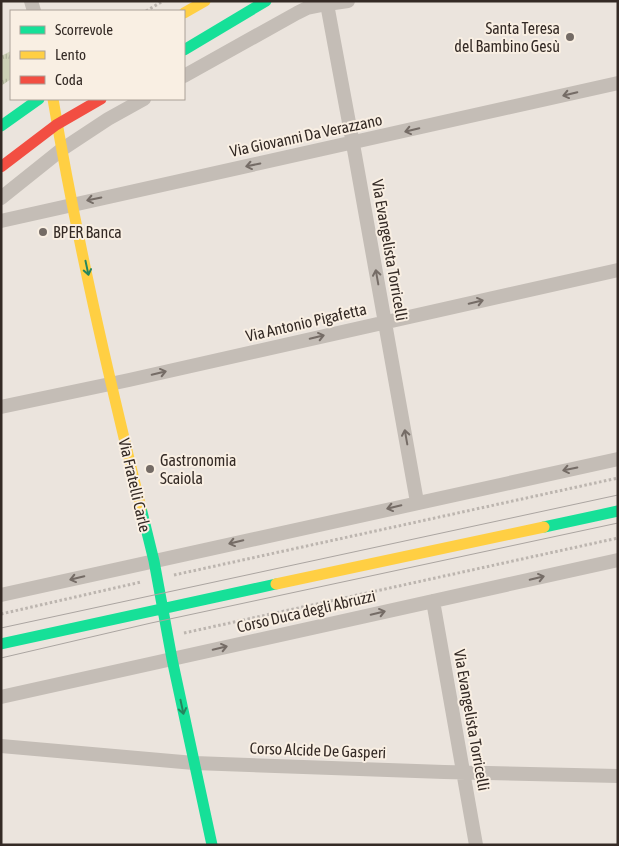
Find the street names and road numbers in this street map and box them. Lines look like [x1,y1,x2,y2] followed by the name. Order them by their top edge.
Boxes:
[228,110,384,160] street label: Via Giovanni Da Verazzano
[368,178,411,322] street label: Via Evangelista Torricelli
[244,299,368,346] street label: Via Antonio Pigafetta
[115,436,155,534] street label: Via Fratelli Carle
[235,586,377,637] street label: Corso Duca degli Abruzzi
[450,648,493,792] street label: Via Evangelista Torricelli
[249,739,387,762] street label: Corso Alcide De Gasperi

